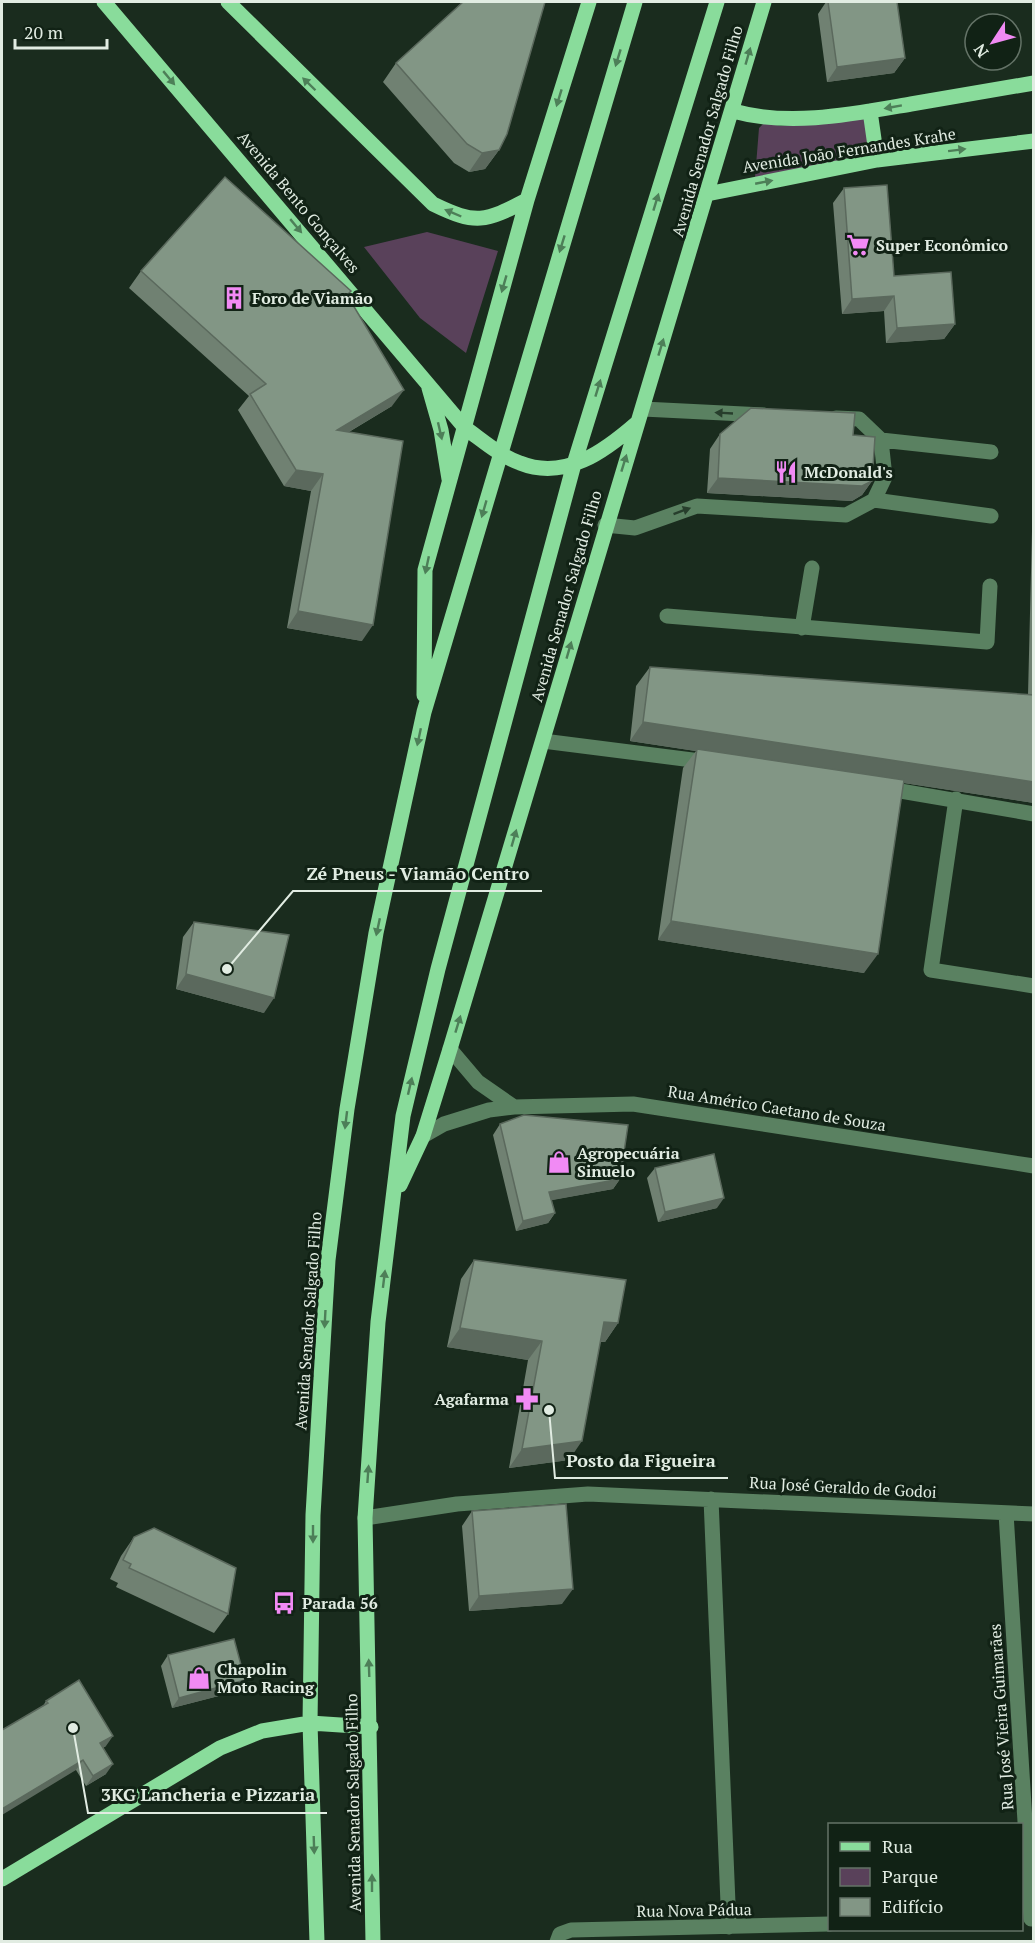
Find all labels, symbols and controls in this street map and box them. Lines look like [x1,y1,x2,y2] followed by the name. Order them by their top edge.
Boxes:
[15,12,106,50] scale bar
[963,12,1023,72] north arrow
[24,20,64,44] text: 20 m
[666,23,748,239] street label: Avenida Senador Salgado Filho
[968,39,993,62] text: N
[743,47,753,65] one-way arrow
[613,49,622,67] one-way arrow
[162,70,175,85] one-way arrow
[302,77,316,91] one-way arrow
[554,89,563,107] one-way arrow
[883,103,902,112] one-way arrow
[741,122,957,178] street label: Avenida João Fernandes Krahe
[233,126,365,278] street label: Avenida Bento Gonçalves
[947,146,966,155] one-way arrow
[755,177,774,186] one-way arrow
[652,193,661,211] one-way arrow
[444,208,462,217] one-way arrow
[289,218,302,233] one-way arrow
[845,232,871,258] supermarket icon: Super Econômico
[876,234,1009,256] place label: Super Econômico
[557,235,566,253] one-way arrow
[499,276,508,294] one-way arrow
[221,285,247,311] building icon: Foro de Viamão
[252,287,373,309] place label: Foro de Viamão
[657,338,666,356] one-way arrow
[594,379,603,397] one-way arrow
[714,408,733,417] one-way arrow
[436,421,446,440] one-way arrow
[620,454,629,472] one-way arrow
[773,459,799,485] restaurant icon: McDonald's
[804,461,893,483] place label: McDonald's
[525,488,607,704] street label: Avenida Senador Salgado Filho
[479,500,488,518] one-way arrow
[673,506,691,516] one-way arrow
[422,556,431,575] one-way arrow
[565,641,574,659] one-way arrow
[414,727,423,746] one-way arrow
[510,828,519,846] one-way arrow
[293,855,542,891] callout: Zé Pneus - Viamão Centro
[307,861,530,885] text: Zé Pneus - Viamão Centro
[373,918,382,937] one-way arrow
[454,1015,463,1033] one-way arrow
[406,1077,416,1095] one-way arrow
[666,1080,888,1136] street label: Rua Américo Caetano de Souza
[341,1110,350,1129] one-way arrow
[577,1142,680,1182] place label: Agropecuária Sinuelo
[546,1149,572,1175] shop icon: Agropecuária Sinuelo
[289,1211,327,1431] street label: Avenida Senador Salgado Filho
[379,1270,389,1289] one-way arrow
[320,1309,329,1328] one-way arrow
[514,1386,540,1412] pharmacy icon: Agafarma
[435,1388,509,1410] place label: Agafarma
[555,1442,728,1478] callout: Posto da Figueira
[566,1448,716,1472] text: Posto da Figueira
[364,1464,373,1483] one-way arrow
[749,1471,937,1503] street label: Rua José Geraldo de Godoi
[308,1525,318,1544] one-way arrow
[271,1590,297,1616] bus stop icon: Parada 56
[302,1592,378,1614] place label: Parada 56
[984,1623,1018,1811] street label: Rua José Vieira Guimarães
[217,1658,315,1698] place label: Chapolin Moto Racing
[365,1659,374,1678] one-way arrow
[186,1665,212,1691] shop icon: Chapolin Moto Racing
[340,1693,366,1913] street label: Avenida Senador Salgado Filho
[88,1777,327,1813] callout: 3KG Lancheria e Pizzaria
[101,1782,315,1806] text: 3KG Lancheria e Pizzaria
[828,1823,1023,1931] legend
[882,1834,913,1858] text: Rua
[310,1835,319,1854] one-way arrow
[882,1864,938,1888] text: Parque
[367,1874,377,1893] one-way arrow
[882,1894,943,1918] text: Edifício
[636,1898,752,1922] street label: Rua Nova Pádua

